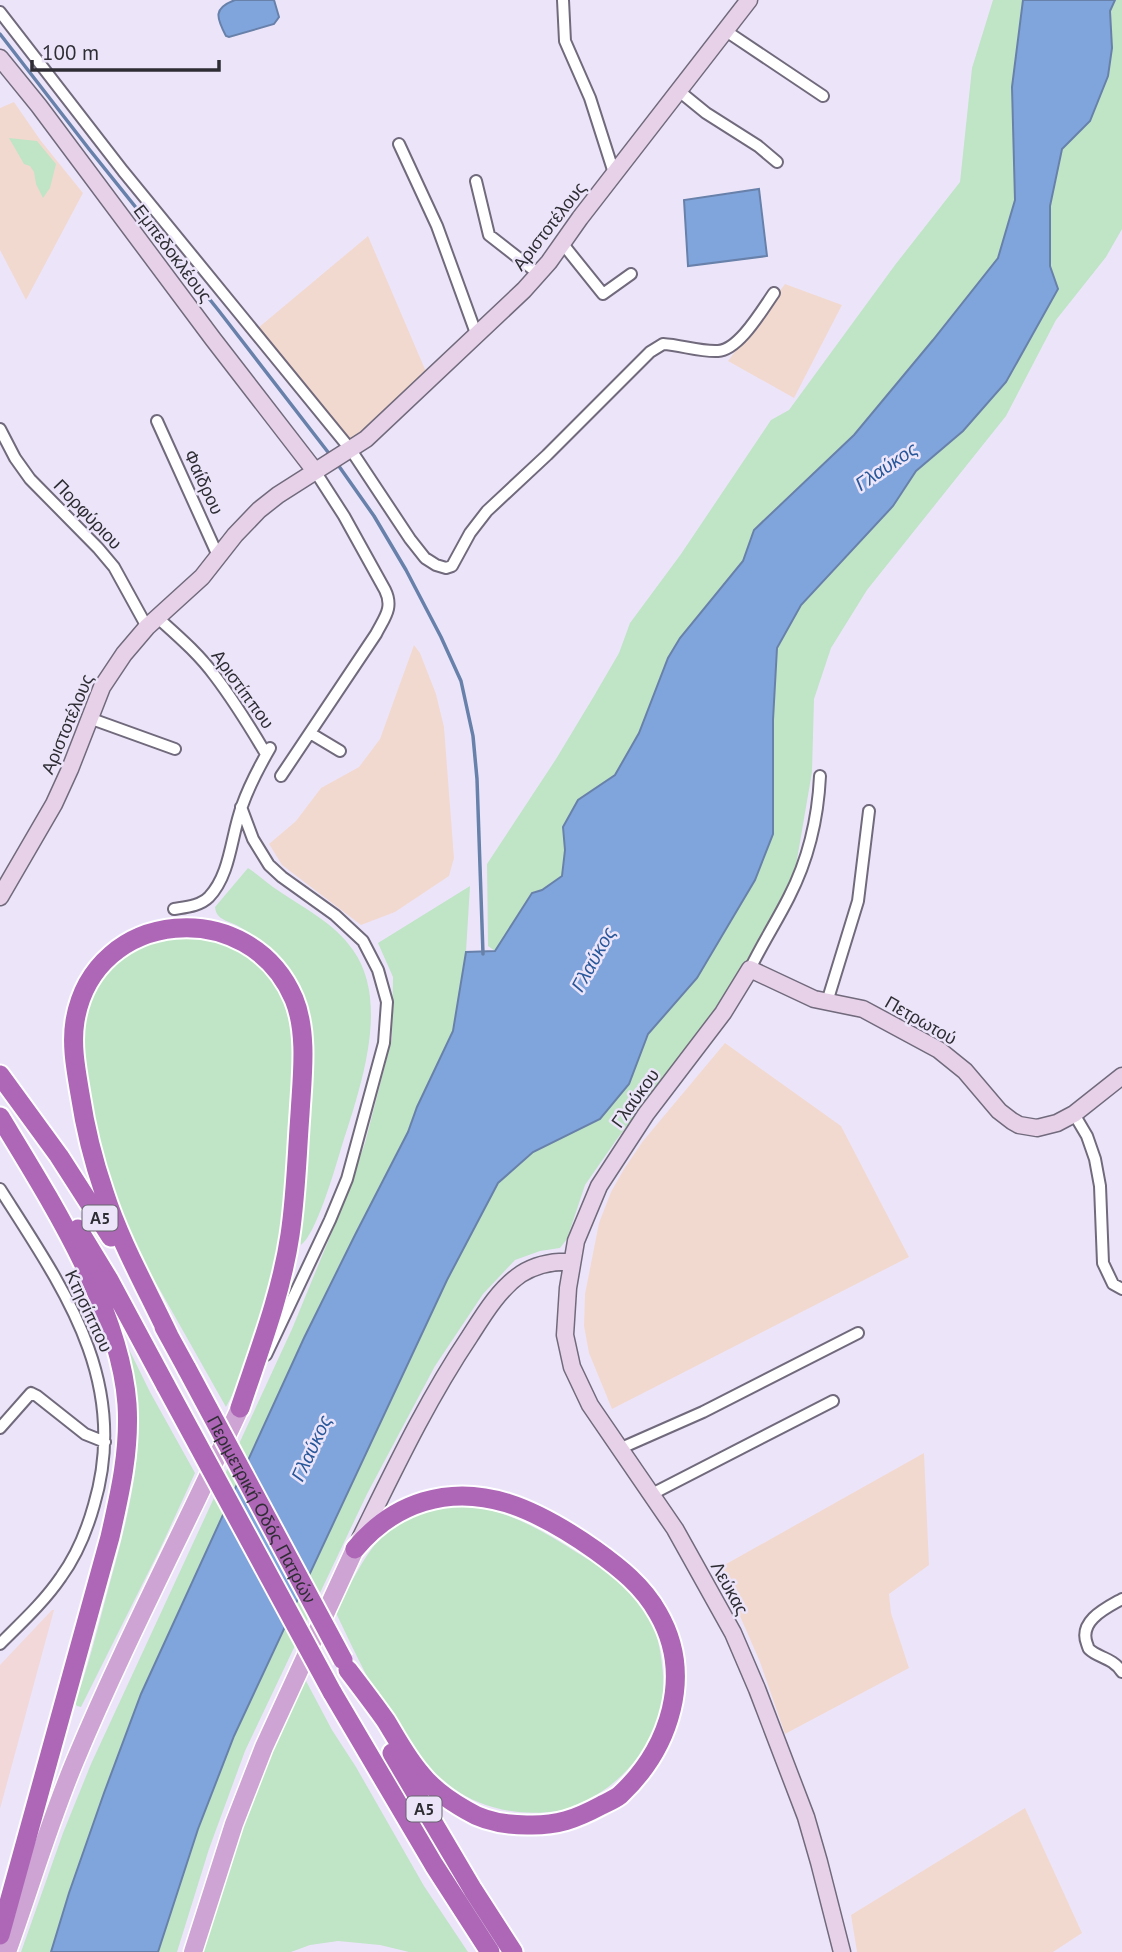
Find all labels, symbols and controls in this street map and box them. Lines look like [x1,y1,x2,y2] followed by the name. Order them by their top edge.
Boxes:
[32,28,219,72] scale bar
[42,39,99,66] text: 100 m
[507,177,591,275] street label: Αριστοτέλους
[129,200,217,307] street label: Εμπεδοκλέους
[850,436,922,496] water label: Γλαύκος
[179,446,229,518] street label: Φαίδρου
[49,474,127,554] street label: Πορφύριου
[207,645,279,733] street label: Αριστίππου
[36,670,98,777] street label: Αριστοτέλους
[565,922,621,996] water label: Γλαύκος
[881,990,961,1050] street label: Πετρωτού
[606,1064,664,1132] street label: Γλαύκου
[82,1206,118,1230] road number: Α5
[60,1266,118,1356] street label: Κτησίππου
[285,1410,337,1485] water label: Γλαύκος
[202,1411,322,1607] street label: Περιμετρική Οδός Πατρών
[706,1557,754,1619] street label: Λεύκας
[406,1797,442,1822] road number: Α5

